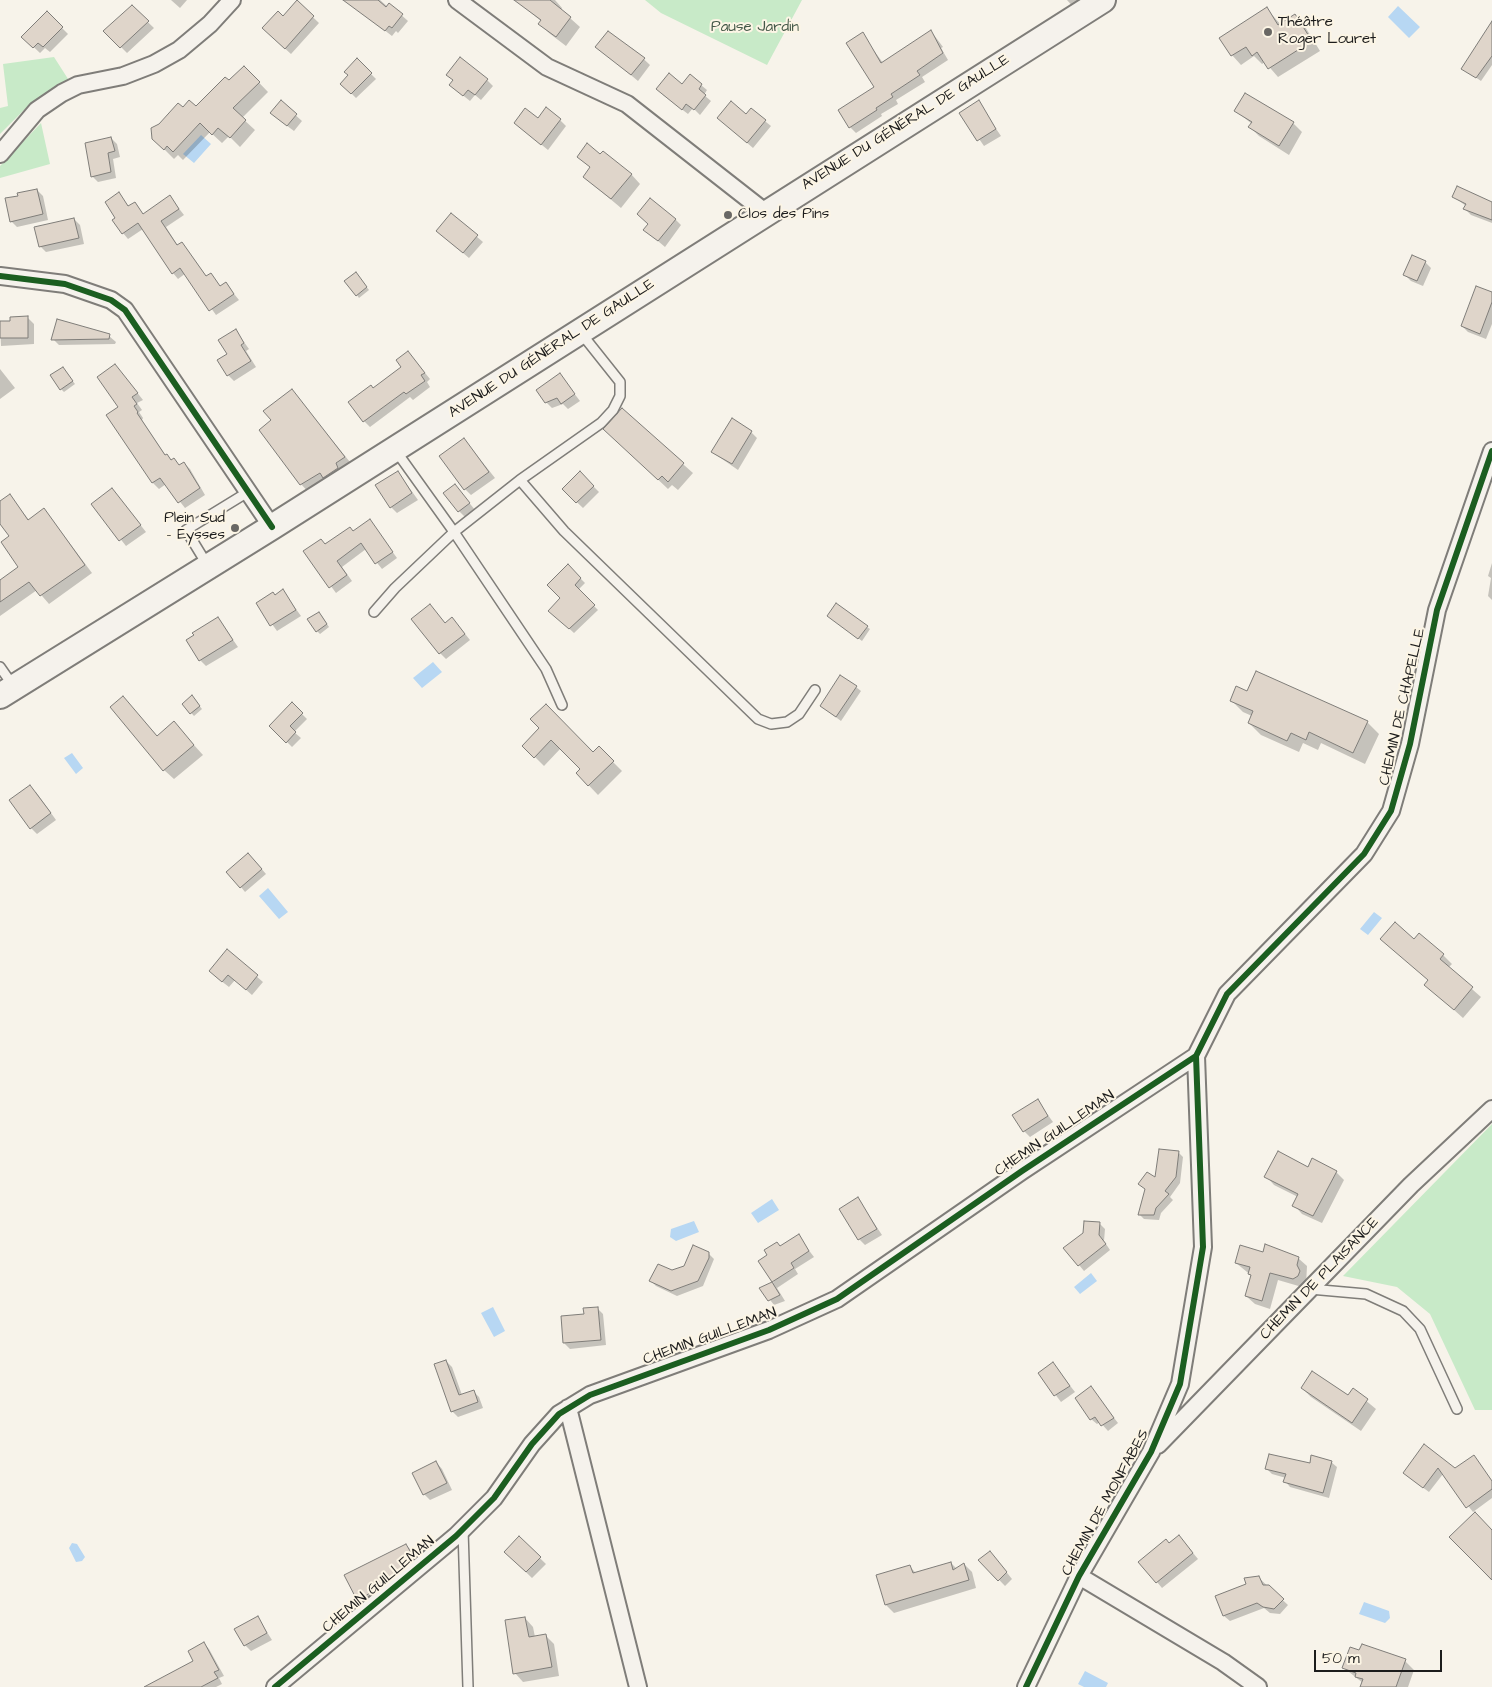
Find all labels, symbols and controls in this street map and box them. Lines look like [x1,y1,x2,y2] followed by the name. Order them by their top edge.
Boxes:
[1278,14,1376,49] place label: Théâtre Roger Louret
[711,19,799,37] park label: Pause Jardin
[1262,26,1274,38] marker: Théâtre Roger Louret
[799,51,1013,195] street label: AVENUE DU GÉNÉRAL DE GAULLE
[738,206,829,224] place label: Clos des Pins
[722,209,734,221] marker: Clos des Pins
[446,276,658,422] street label: AVENUE DU GÉNÉRAL DE GAULLE
[164,510,225,545] place label: Plein Sud - Eysses
[229,522,241,534] marker: Plein Sud - Eysses
[1376,627,1430,787] street label: CHEMIN DE CHAPELLE
[992,1087,1118,1181] street label: CHEMIN GUILLEMAN
[1257,1214,1383,1344] street label: CHEMIN DE PLAISANCE
[641,1304,779,1370] street label: CHEMIN GUILLEMAN
[1058,1427,1154,1579] street label: CHEMIN DE MONFABES
[319,1533,439,1637] street label: CHEMIN GUILLEMAN
[1317,1640,1444,1672] scale bar
[1322,1648,1360,1669] text: 50 m

